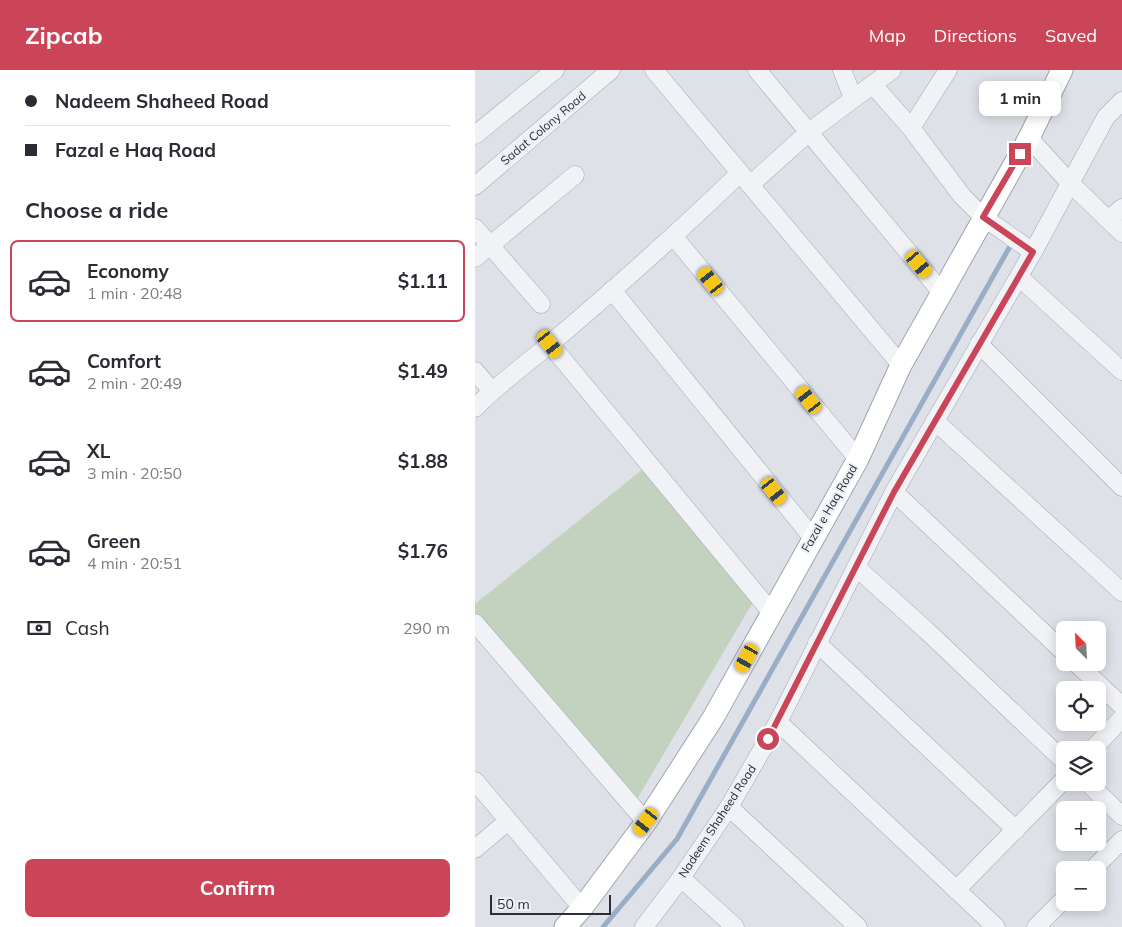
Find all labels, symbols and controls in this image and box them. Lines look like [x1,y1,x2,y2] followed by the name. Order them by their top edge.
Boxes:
[25,20,103,50] text: Zipcab
[869,24,906,47] text: Map
[934,24,1017,47] text: Directions
[1045,24,1097,47] text: Saved
[979,82,1061,116] callout: 1 min
[497,88,589,168] street label: Sadat Colony Road
[999,88,1041,108] text: 1 min
[55,89,269,113] text: Nadeem Shaheed Road
[55,138,216,162] text: Fazal e Haq Road
[1009,143,1031,165] route end
[25,196,168,224] text: Choose a ride
[903,248,934,280] car
[27,259,72,304] icon: car
[87,259,169,283] text: Economy
[695,265,726,297] car
[398,269,448,293] text: $1.11
[87,283,182,303] text: 1 min · 20:48
[534,328,565,360] car
[27,349,72,394] icon: car
[87,349,161,373] text: Comfort
[398,359,448,383] text: $1.49
[87,373,182,393] text: 2 min · 20:49
[793,384,824,416] car
[27,439,72,484] icon: car
[87,439,110,463] text: XL
[398,449,448,473] text: $1.88
[798,461,860,555] street label: Fazal e Haq Road
[87,463,182,483] text: 3 min · 20:50
[758,475,789,507] car
[27,529,72,574] icon: car
[87,529,141,553] text: Green
[398,539,448,563] text: $1.76
[87,553,182,573] text: 4 min · 20:51
[25,614,53,642] icon: cash
[65,616,110,640] text: Cash
[403,618,450,638] text: 290 m
[1056,621,1106,671] north arrow
[1056,621,1106,911] map controls
[733,641,760,675] car
[1056,681,1106,731] button: locate
[757,728,779,750] route start
[1056,741,1106,791] button: layers
[675,762,759,880] street label: Nadeem Shaheed Road
[1056,801,1106,851] button: +
[630,806,661,838] car
[25,859,450,917] button: Confirm
[1056,861,1106,911] button: −
[490,892,611,915] scale bar
[497,895,530,913] text: 50 m

